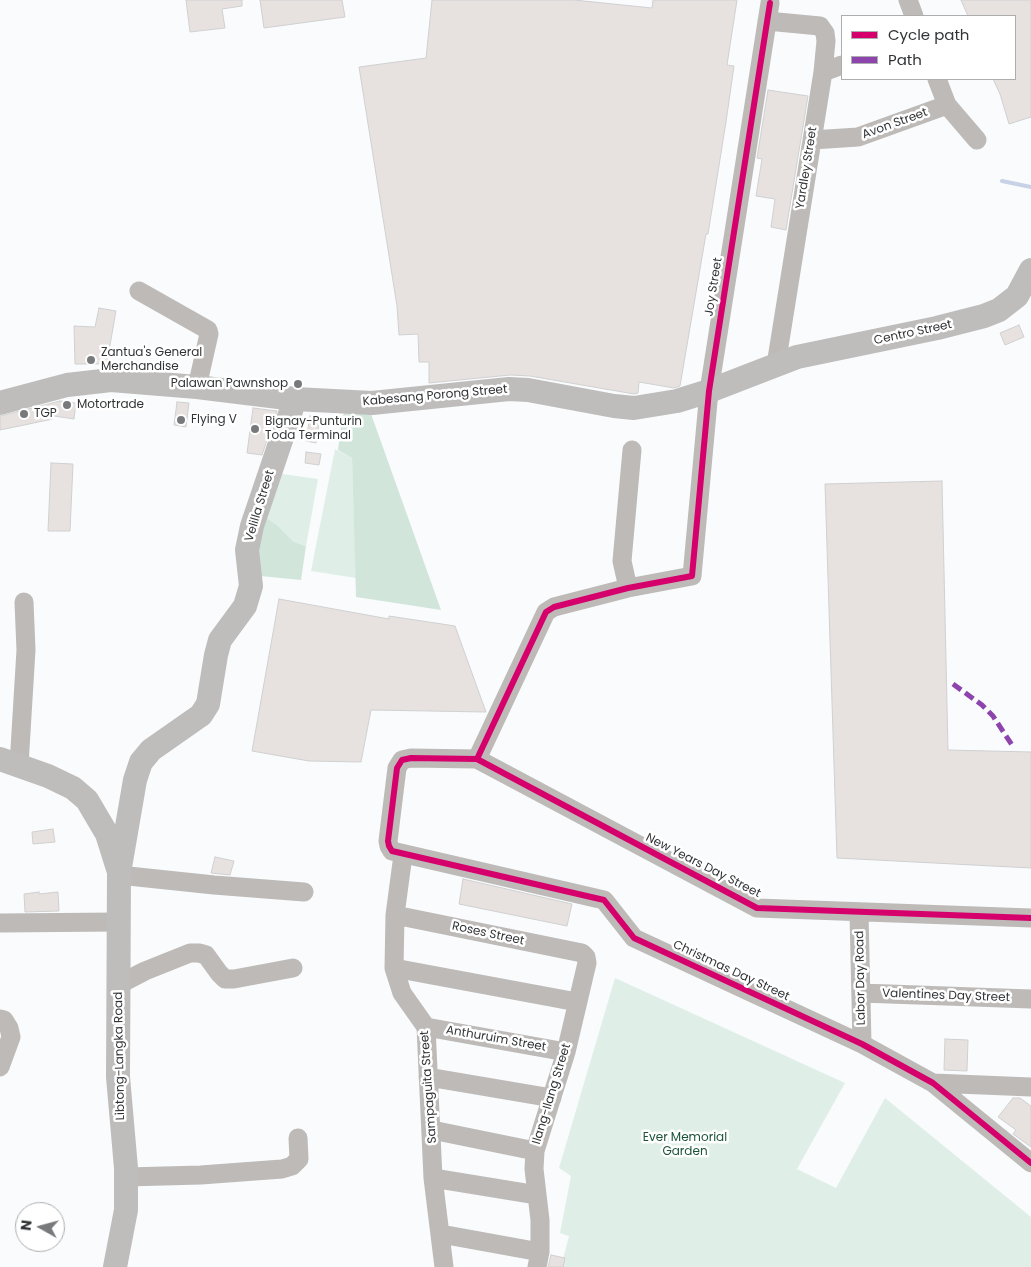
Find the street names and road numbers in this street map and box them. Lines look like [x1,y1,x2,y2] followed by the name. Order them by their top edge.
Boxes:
[860,106,930,142] street label: Avon Street
[793,126,821,210] street label: Yardley Street
[702,257,726,317] street label: Joy Street
[873,318,953,348] street label: Centro Street
[362,383,508,409] street label: Kabesang Porong Street
[242,469,278,543] street label: Velilla Street
[643,831,763,901] street label: New Years Day Street
[451,919,525,949] street label: Roses Street
[853,931,869,1025] street label: Labor Day Road
[671,938,791,1004] street label: Christmas Day Street
[882,987,1010,1005] street label: Valentines Day Street
[112,992,128,1120] street label: Libtong-Langka Road
[445,1023,547,1055] street label: Anthuruim Street
[418,1030,440,1144] street label: Sampaguita Street
[530,1042,574,1146] street label: Ilang-Ilang Street

